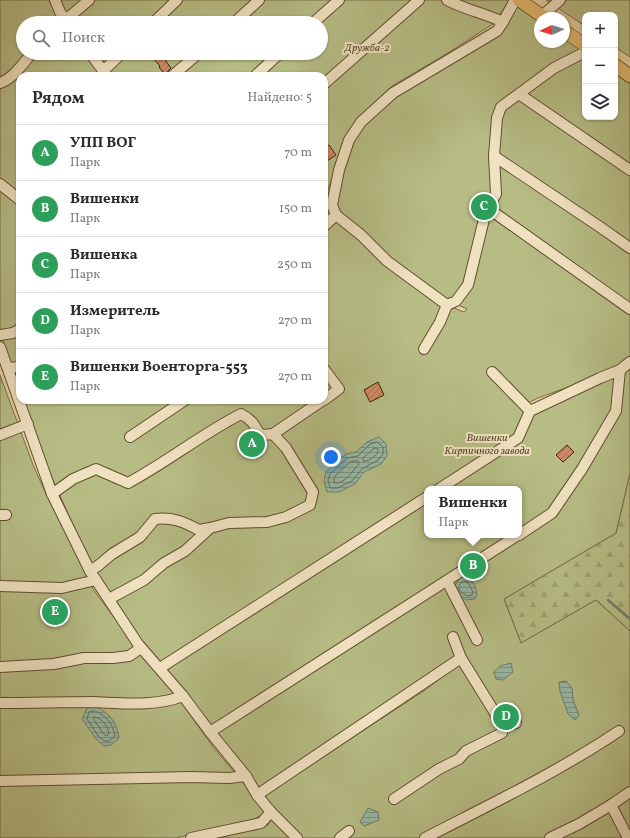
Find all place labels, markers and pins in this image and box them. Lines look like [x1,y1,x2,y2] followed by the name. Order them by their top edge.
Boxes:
[471,192,497,222] pin: C
[239,429,265,459] pin: A
[460,551,486,581] pin: B
[42,597,68,627] pin: E
[493,702,519,732] pin: D

